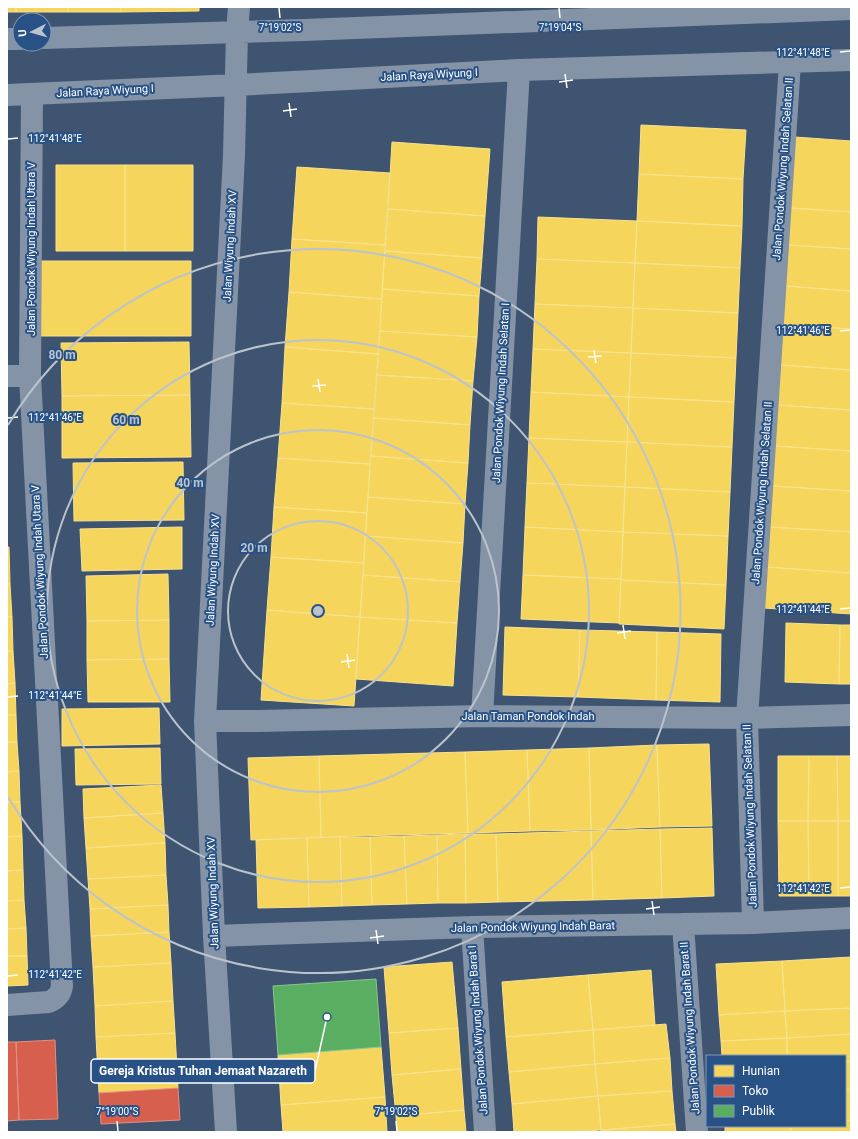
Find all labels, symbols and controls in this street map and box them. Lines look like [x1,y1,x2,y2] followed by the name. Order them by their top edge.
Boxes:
[12,12,52,52] north arrow
[259,22,301,33] text: 7°19'02"S
[539,22,581,33] text: 7°19'04"S
[16,29,29,37] text: U
[776,47,830,58] text: 112°41'48"E
[380,66,478,84] street label: Jalan Raya Wiyung I
[770,77,796,261] street label: Jalan Pondok Wiyung Indah Selatan II
[56,82,154,100] street label: Jalan Raya Wiyung I
[28,133,82,144] text: 112°41'48"E
[25,162,38,336] street label: Jalan Pondok Wiyung Indah Utara V
[221,190,239,302] street label: Jalan Wiyung Indah XV
[490,302,512,484] street label: Jalan Pondok Wiyung Indah Selatan I
[776,325,830,336] text: 112°41'46"E
[48,348,76,362] text: 80 m
[749,401,775,585] street label: Jalan Pondok Wiyung Indah Selatan II
[28,412,82,423] text: 112°41'46"E
[112,413,140,427] text: 60 m
[176,476,204,490] text: 40 m
[29,485,51,659] street label: Jalan Pondok Wiyung Indah Utara V
[204,514,222,626] street label: Jalan Wiyung Indah XV
[240,541,268,555] text: 20 m
[311,604,325,618] centre of rings
[776,604,830,615] text: 112°41'44"E
[28,690,82,701] text: 112°41'44"E
[462,710,594,723] street label: Jalan Taman Pondok Indah
[740,724,760,908] street label: Jalan Pondok Wiyung Indah Selatan II
[205,837,221,949] street label: Jalan Wiyung Indah XV
[776,883,830,894] text: 112°41'42"E
[451,919,616,935] street label: Jalan Pondok Wiyung Indah Barat
[677,941,703,1115] street label: Jalan Pondok Wiyung Indah Barat II
[466,945,490,1115] street label: Jalan Pondok Wiyung Indah Barat I
[28,969,82,980] text: 112°41'42"E
[706,1055,846,1127] legend
[91,1059,315,1083] callout: Gereja Kristus Tuhan Jemaat Nazareth
[99,1064,307,1078] text: Gereja Kristus Tuhan Jemaat Nazareth
[742,1064,780,1078] text: Hunian
[742,1084,769,1098] text: Toko
[742,1104,776,1118] text: Publik
[96,1106,138,1117] text: 7°19'00"S
[375,1106,417,1117] text: 7°19'02"S

